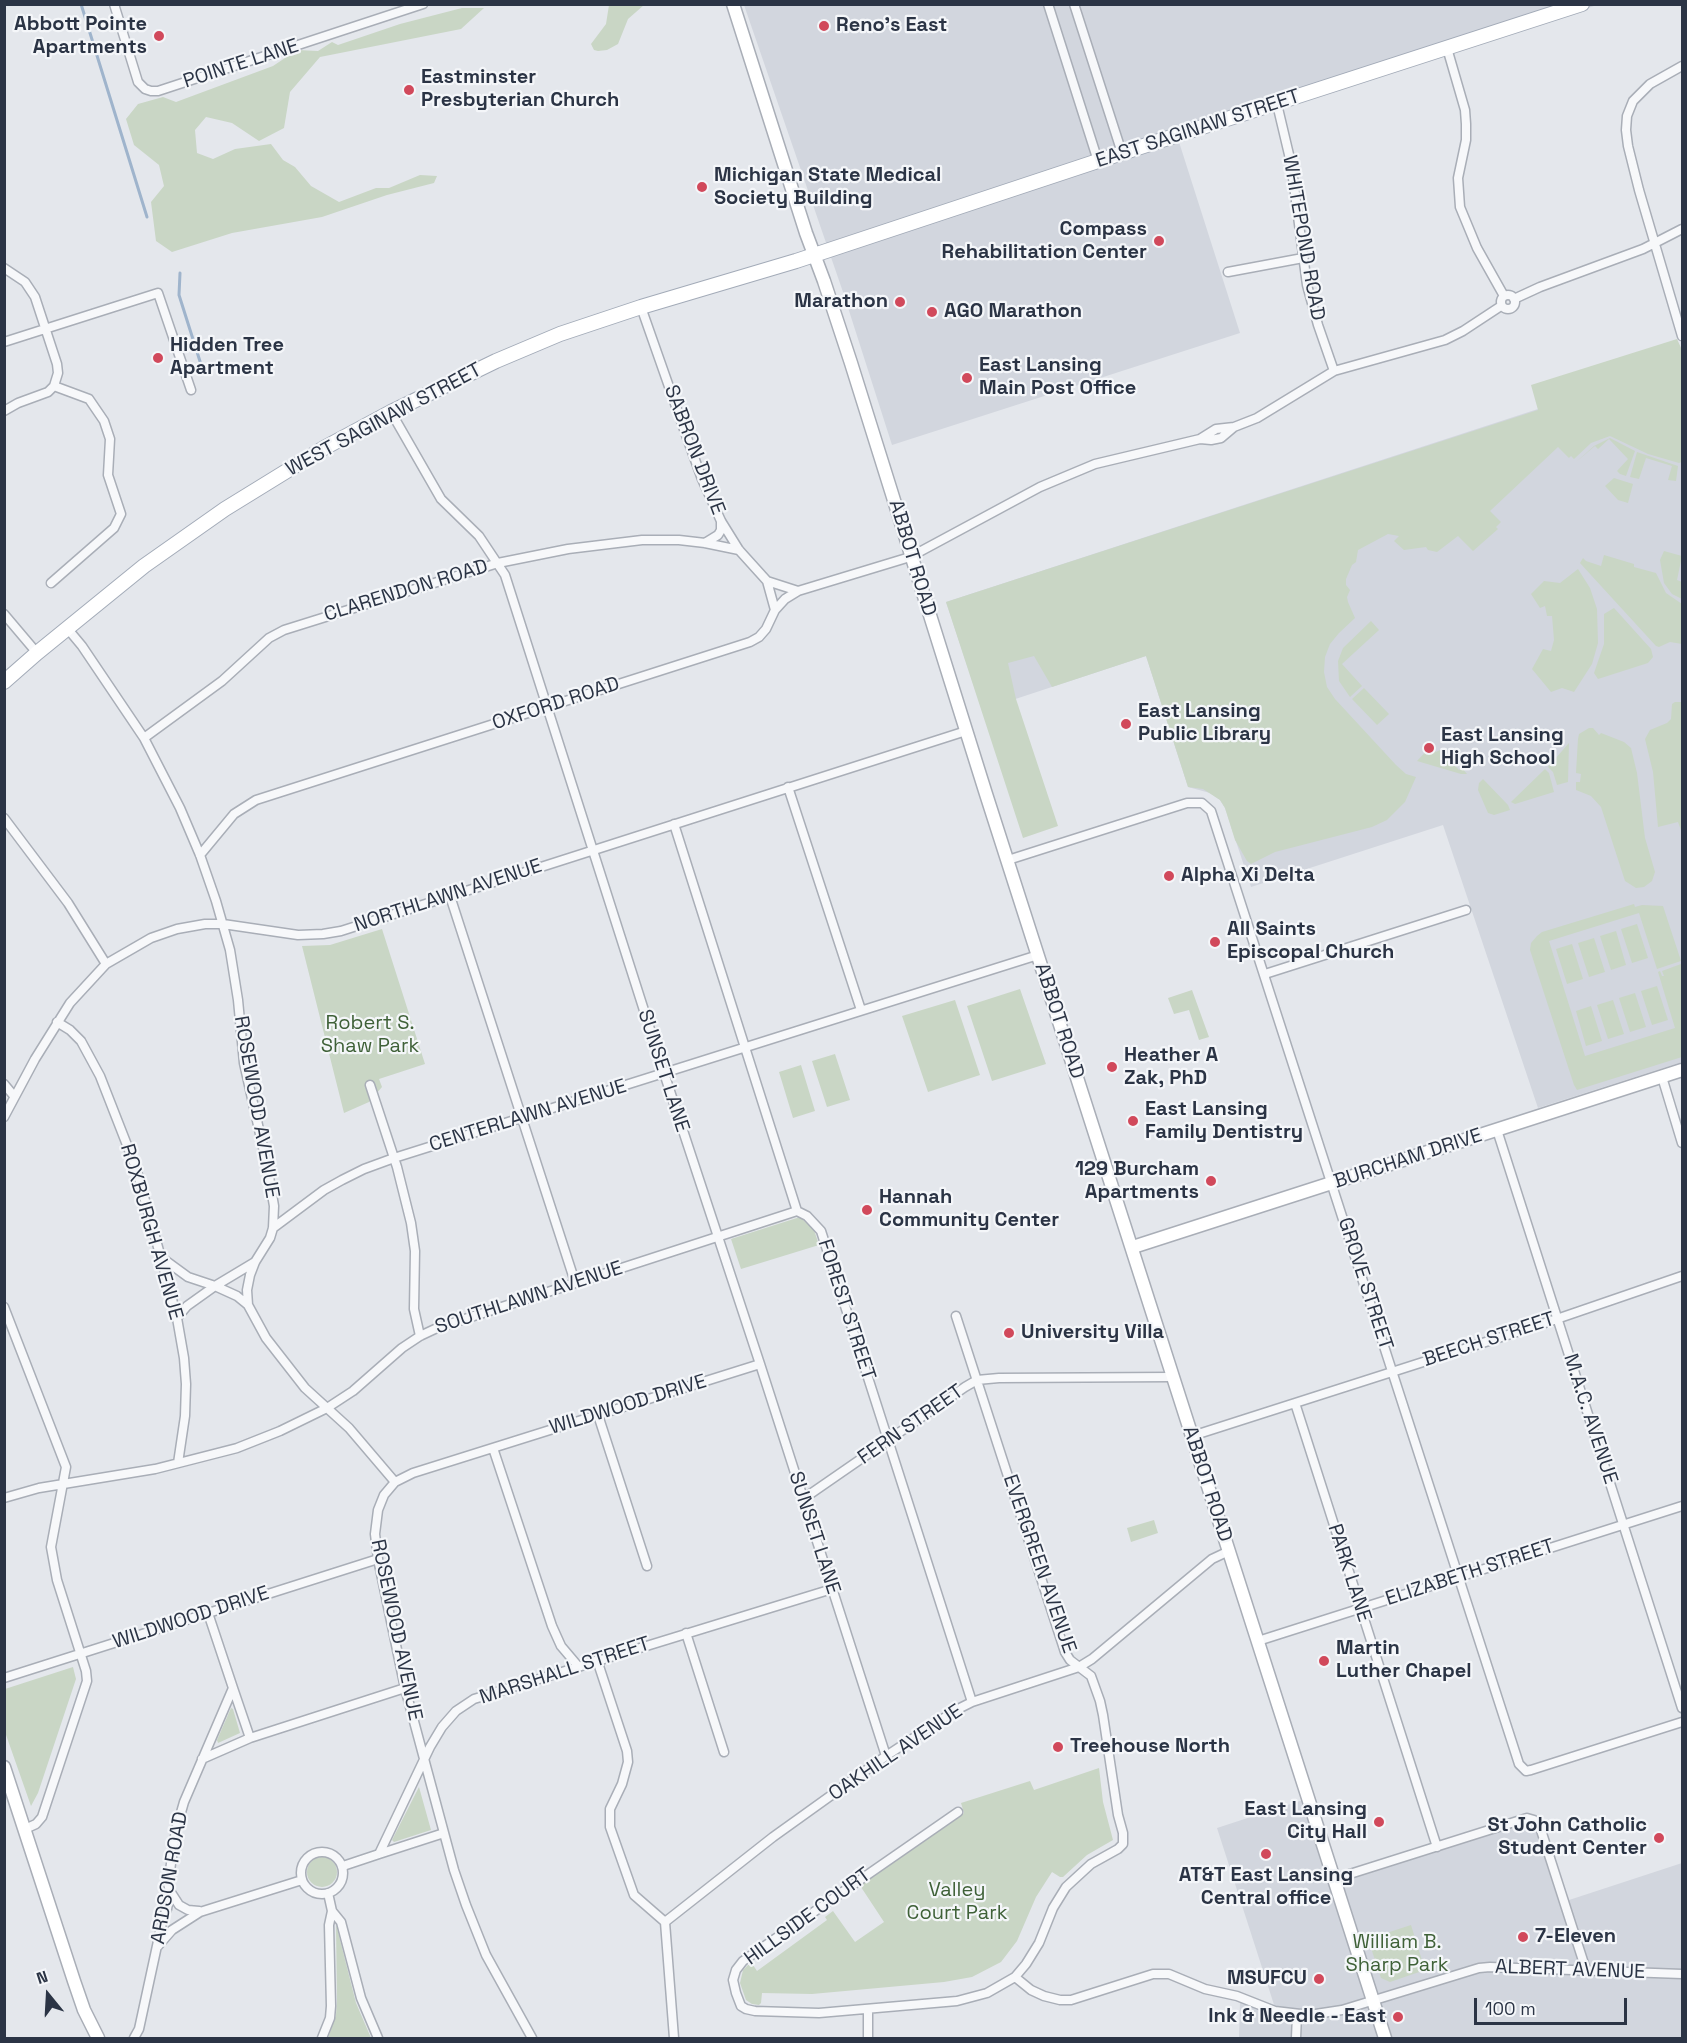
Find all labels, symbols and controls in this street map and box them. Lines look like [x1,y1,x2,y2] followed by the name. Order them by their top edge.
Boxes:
[14,13,147,60] place label: Abbott Pointe Apartments
[836,14,947,38] place label: Reno's East
[817,19,831,33] marker: Reno's East
[152,29,166,43] marker: Abbott Pointe Apartments
[180,34,302,94] street label: POINTE LANE
[421,66,619,113] place label: Eastminster Presbyterian Church
[402,83,416,97] marker: Eastminster Presbyterian Church
[1093,85,1303,173] street label: EAST SAGINAW STREET
[1277,154,1329,322] street label: WHITEPOND ROAD
[714,164,941,211] place label: Michigan State Medical Society Building
[695,180,709,194] marker: Michigan State Medical Society Building
[942,218,1147,265] place label: Compass Rehabilitation Center
[1152,234,1166,248] marker: Compass Rehabilitation Center
[794,290,888,314] place label: Marathon
[893,295,907,309] marker: Marathon
[944,300,1082,324] place label: AGO Marathon
[925,305,939,319] marker: AGO Marathon
[170,334,284,381] place label: Hidden Tree Apartment
[151,351,165,365] marker: Hidden Tree Apartment
[979,354,1136,401] place label: East Lansing Main Post Office
[282,358,486,482] street label: WEST SAGINAW STREET
[960,371,974,385] marker: East Lansing Main Post Office
[658,382,730,518] street label: SABRON DRIVE
[883,497,941,619] street label: ABBOT ROAD
[321,555,491,627] street label: CLARENDON ROAD
[489,672,623,736] street label: OXFORD ROAD
[1138,700,1271,747] place label: East Lansing Public Library
[1119,717,1133,731] marker: East Lansing Public Library
[1441,724,1564,771] place label: East Lansing High School
[1422,741,1436,755] marker: East Lansing High School
[351,854,545,938] street label: NORTHLAWN AVENUE
[1181,864,1315,888] place label: Alpha Xi Delta
[1162,869,1176,883] marker: Alpha Xi Delta
[1227,918,1394,965] place label: All Saints Episcopal Church
[1208,935,1222,949] marker: All Saints Episcopal Church
[1029,960,1089,1082] street label: ABBOT ROAD
[632,1007,694,1135] street label: SUNSET LANE
[321,1012,419,1059] park label: Robert S. Shaw Park
[228,1014,284,1200] street label: ROSEWOOD AVENUE
[1124,1044,1218,1091] place label: Heather A Zak, PhD
[1105,1060,1119,1074] marker: Heather A Zak, PhD
[426,1075,630,1157] street label: CENTERLAWN AVENUE
[1145,1098,1303,1145] place label: East Lansing Family Dentistry
[1126,1114,1140,1128] marker: East Lansing Family Dentistry
[1331,1124,1485,1194] street label: BURCHAM DRIVE
[114,1141,188,1323] street label: ROXBURGH AVENUE
[1075,1158,1199,1205] place label: 129 Burcham Apartments
[1204,1174,1218,1188] marker: 129 Burcham Apartments
[879,1186,1059,1233] place label: Hannah Community Center
[860,1203,874,1217] marker: Hannah Community Center
[1332,1215,1398,1353] street label: GROVE STREET
[812,1236,880,1384] street label: FOREST STREET
[432,1256,626,1340] street label: SOUTHLAWN AVENUE
[1420,1307,1558,1373] street label: BEECH STREET
[1021,1321,1164,1345] place label: University Villa
[1002,1326,1016,1340] marker: University Villa
[1558,1351,1622,1487] street label: M.A.C. AVENUE
[547,1370,709,1440] street label: WILDWOOD DRIVE
[854,1380,968,1470] street label: FERN STREET
[1177,1423,1237,1545] street label: ABBOT ROAD
[783,1469,845,1597] street label: SUNSET LANE
[997,1472,1081,1656] street label: EVERGREEN AVENUE
[1322,1521,1376,1625] street label: PARK LANE
[1383,1534,1557,1612] street label: ELIZABETH STREET
[365,1537,427,1723] street label: ROSEWOOD AVENUE
[110,1581,272,1655] street label: WILDWOOD DRIVE
[477,1632,653,1710] street label: MARSHALL STREET
[1336,1637,1472,1684] place label: Martin Luther Chapel
[1317,1654,1331,1668] marker: Martin Luther Chapel
[825,1699,967,1807] street label: OAKHILL AVENUE
[1070,1735,1230,1759] place label: Treehouse North
[1051,1740,1065,1754] marker: Treehouse North
[1244,1798,1367,1845] place label: East Lansing City Hall
[147,1810,193,1946] street label: ARDSON ROAD
[1488,1814,1647,1861] place label: St John Catholic Student Center
[1372,1815,1386,1829] marker: East Lansing City Hall
[1652,1831,1666,1845] marker: St John Catholic Student Center
[1259,1847,1273,1861] marker: AT&T East Lansing Central office
[740,1863,876,1971] street label: HILLSIDE COURT
[1179,1864,1353,1911] place label: AT&T East Lansing Central office
[907,1879,1007,1926] park label: Valley Court Park
[1535,1925,1616,1949] place label: 7-Eleven
[1516,1930,1530,1944] marker: 7-Eleven
[1345,1931,1449,1978] park label: William B. Sharp Park
[1494,1955,1646,1985] street label: ALBERT AVENUE
[18,1965,78,2025] north arrow
[34,1966,51,1989] text: N
[1227,1967,1307,1991] place label: MSUFCU
[1312,1972,1326,1986] marker: MSUFCU
[1477,1986,1630,2024] scale bar
[1485,1997,1536,2020] text: 100 m
[1208,2005,1386,2029] place label: Ink & Needle - East
[1391,2010,1405,2024] marker: Ink & Needle - East

